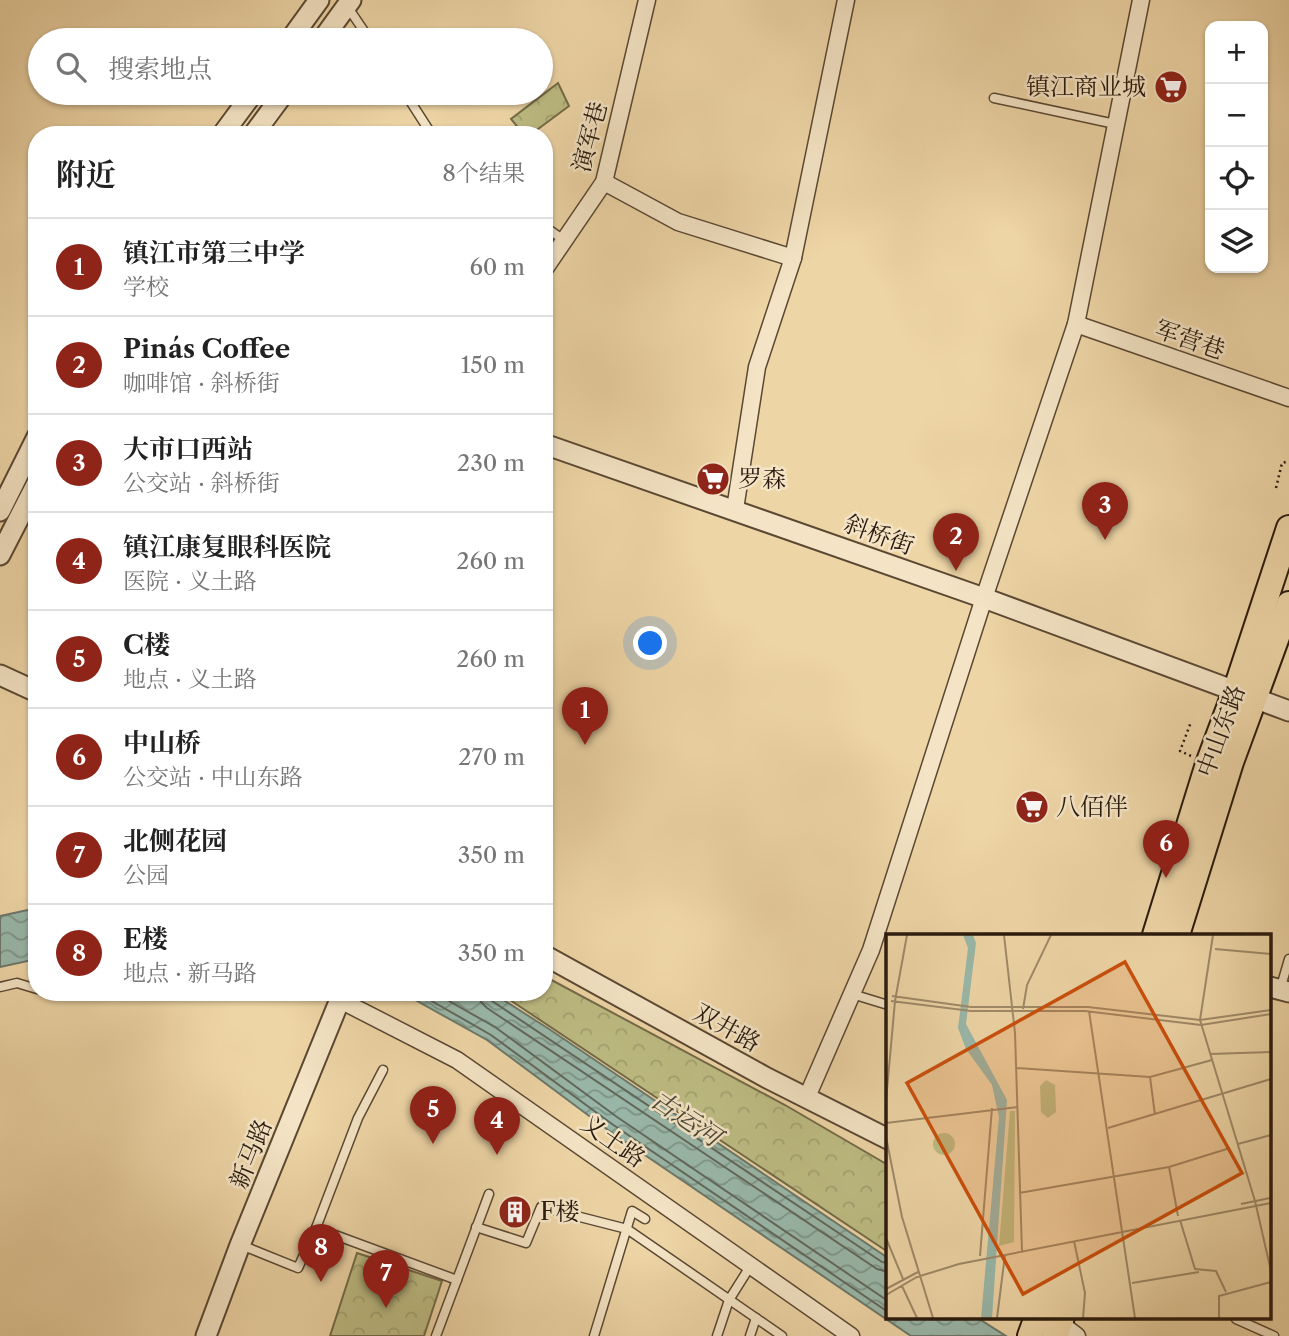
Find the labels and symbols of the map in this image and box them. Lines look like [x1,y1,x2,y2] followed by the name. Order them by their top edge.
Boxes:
[1152,68,1190,106] supermarket icon: 镇江商业城
[1026,72,1146,101] place label: 镇江商业城
[566,98,613,175] street label: 演军巷
[1151,314,1229,365] street label: 军营巷
[694,460,732,498] supermarket icon: 罗森
[738,464,786,493] place label: 罗森
[1082,482,1128,540] pin: 3
[840,509,918,560] street label: 斜桥街
[933,513,979,571] pin: 2
[633,626,667,660] your location
[1190,681,1251,781] street label: 中山东路
[562,687,608,745] pin: 1
[1013,788,1051,826] supermarket icon: 八佰伴
[1056,792,1128,821] place label: 八佰伴
[1143,820,1189,878] pin: 6
[886,934,1272,1318] inset map
[689,997,766,1058] street label: 双井路
[645,1083,731,1155] water label: 古运河
[410,1086,456,1144] pin: 5
[474,1097,520,1155] pin: 4
[575,1108,651,1173] street label: 义土路
[224,1115,277,1193] street label: 新马路
[496,1193,534,1231] building icon: F楼
[540,1197,580,1226] place label: F楼
[298,1224,344,1282] pin: 8
[363,1250,409,1308] pin: 7

